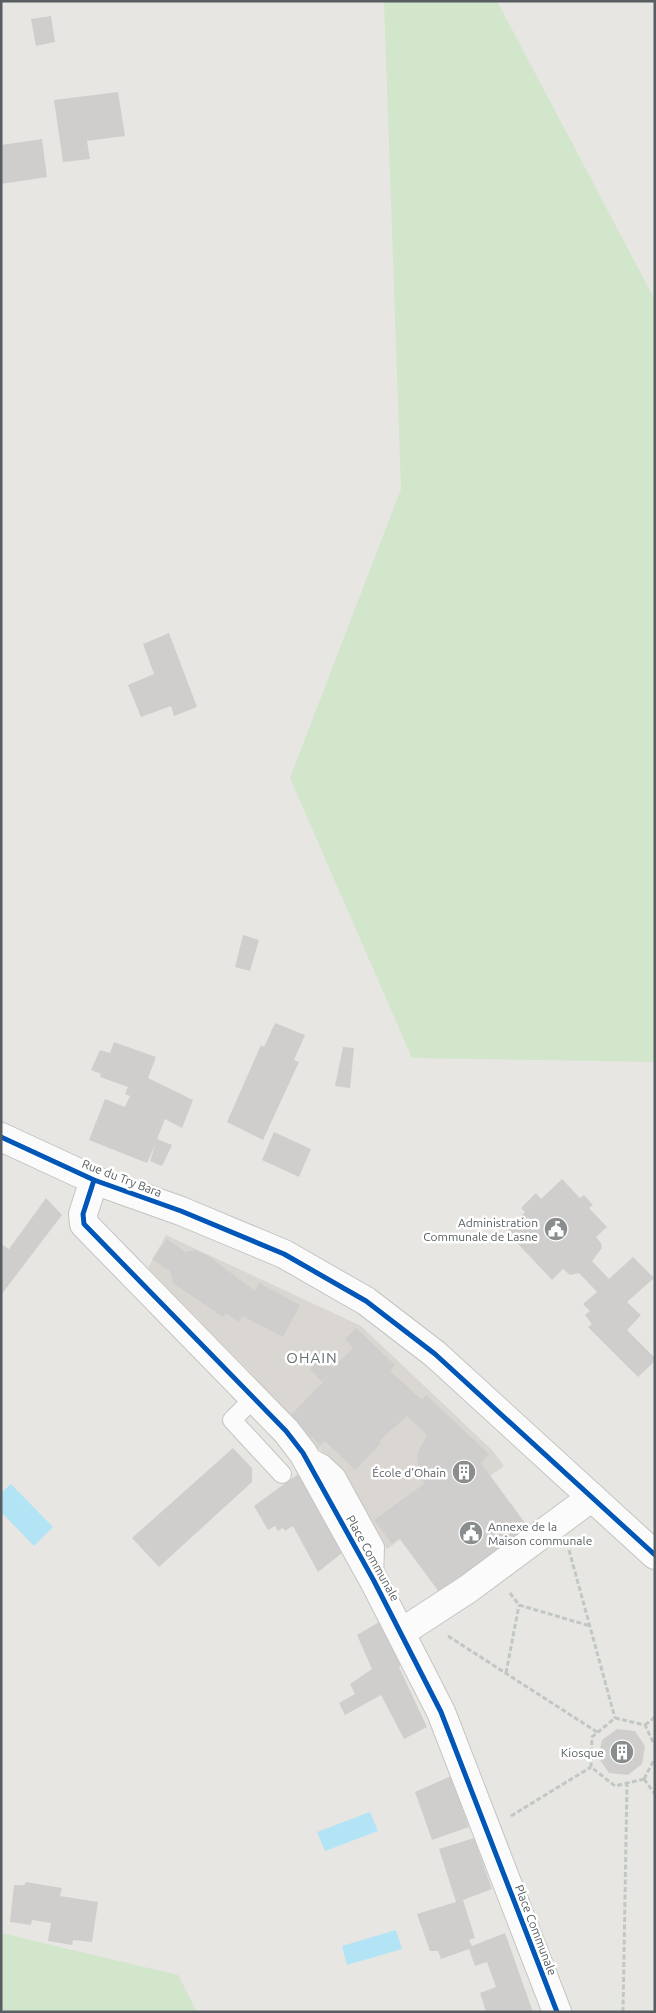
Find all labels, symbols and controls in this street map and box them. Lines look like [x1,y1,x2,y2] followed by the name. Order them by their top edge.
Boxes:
[80,1157,164,1199] street label: Rue du Try Bara
[423,1216,538,1243] place label: Administration Communale de Lasne
[543,1216,569,1242] public building icon: Administration Communale de Lasne
[286,1349,338,1366] district label: OHAIN
[451,1459,477,1485] building icon: École d'Ohain
[372,1466,446,1479] place label: École d'Ohain
[344,1513,402,1603] street label: Place Communale
[458,1520,484,1546] public building icon: Annexe de la Maison communale
[488,1520,592,1547] place label: Annexe de la Maison communale
[609,1739,635,1765] building icon: Kiosque
[561,1746,604,1759] place label: Kiosque
[513,1883,559,1977] street label: Place Communale

